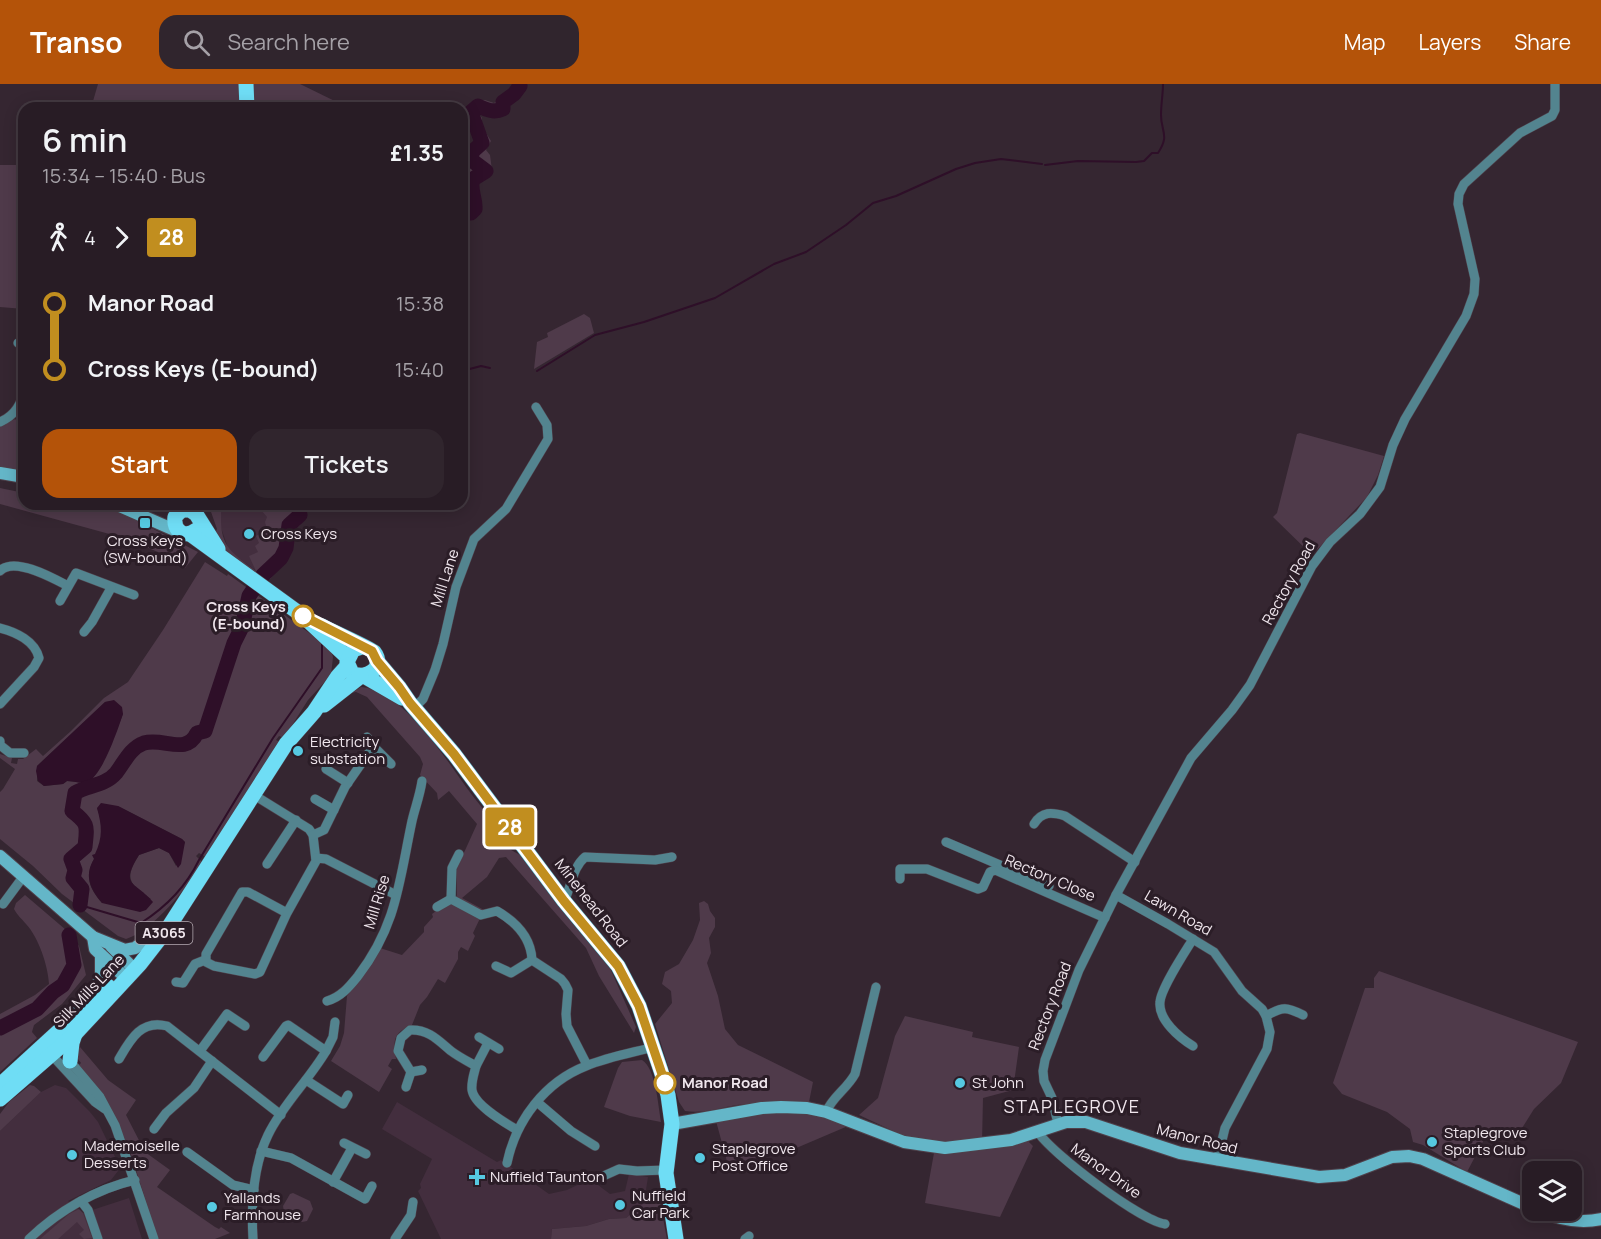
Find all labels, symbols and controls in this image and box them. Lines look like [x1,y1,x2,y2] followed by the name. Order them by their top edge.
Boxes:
[159,15,579,69] search box
[30,23,123,61] text: Transo
[180,26,213,59] icon: search
[228,27,350,57] text: Search here
[1344,28,1385,56] text: Map
[1418,28,1481,56] text: Layers
[1514,28,1571,56] text: Share
[42,117,127,162] text: 6 min
[390,138,444,168] text: £1.35
[42,162,205,189] text: 15:34 – 15:40 · Bus
[42,221,75,254] icon: walk
[105,221,138,254] icon: forward
[159,223,184,251] text: 28
[84,224,96,251] text: 4
[88,288,214,318] text: Manor Road
[396,290,444,317] text: 15:38
[88,354,319,384] text: Cross Keys (E-bound)
[395,356,444,383] text: 15:40
[42,429,237,498] button: Start
[249,429,444,498] button: Tickets
[138,516,152,530] marker: Cross Keys (SW-bound)
[261,523,337,544] place label: Cross Keys
[242,527,256,541] marker: Cross Keys
[102,530,188,568] place label: Cross Keys (SW-bound)
[1257,537,1320,628] street label: Rectory Road
[425,546,464,609] street label: Mill Lane
[206,596,286,634] place label: Cross Keys (E-bound)
[292,605,314,627] marker: Cross Keys (E-bound)
[310,731,385,769] place label: Electricity substation
[291,744,305,758] marker: Electricity substation
[483,808,537,846] line badge: 28
[497,813,523,841] text: 28
[1001,849,1099,906] street label: Rectory Close
[550,854,633,951] street label: Minehead Road
[358,872,395,932] street label: Mill Rise
[1141,885,1216,940] street label: Lawn Road
[136,922,192,944] road number: A3065
[48,949,129,1032] street label: Silk Mills Lane
[1023,959,1076,1053] street label: Rectory Road
[654,1072,676,1094] marker: Manor Road
[682,1072,768,1093] place label: Manor Road
[972,1072,1024,1093] place label: St John
[953,1076,967,1090] marker: St John
[1004,1094,1140,1118] district label: STAPLEGROVE
[1154,1118,1240,1159] street label: Manor Road
[1444,1122,1528,1160] place label: Staplegrove Sports Club
[84,1135,180,1173] place label: Mademoiselle Desserts
[1425,1135,1439,1149] marker: Staplegrove Sports Club
[712,1138,796,1176] place label: Staplegrove Post Office
[1067,1138,1146,1203] street label: Manor Drive
[65,1148,79,1162] marker: Mademoiselle Desserts
[693,1151,707,1165] marker: Staplegrove Post Office
[1522,1161,1582,1221] map controls
[1522,1161,1582,1221] button: layers
[490,1166,605,1187] place label: Nuffield Taunton
[468,1168,486,1186] marker: Nuffield Taunton
[632,1185,690,1223] place label: Nuffield Car Park
[224,1187,301,1225] place label: Yallands Farmhouse
[613,1198,627,1212] marker: Nuffield Car Park
[205,1200,219,1214] marker: Yallands Farmhouse

